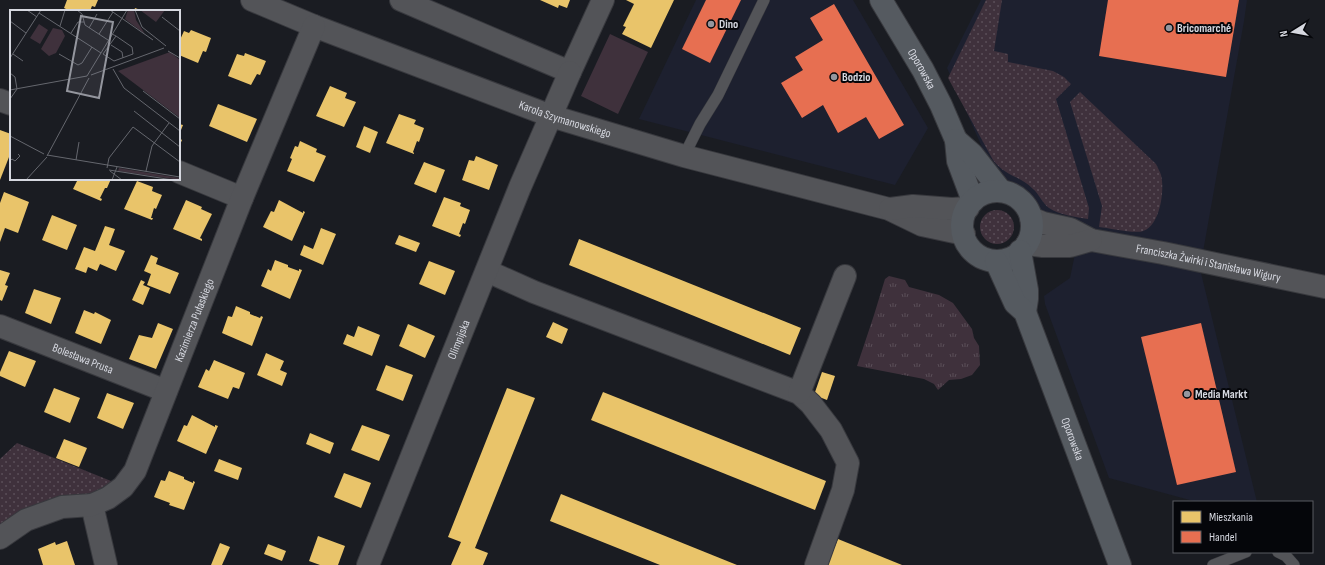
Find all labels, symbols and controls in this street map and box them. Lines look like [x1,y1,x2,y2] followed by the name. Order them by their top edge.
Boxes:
[10,10,180,180] inset map
[1273,12,1313,52] north arrow
[719,17,738,32] place label: Dino
[706,19,716,29] marker: Dino
[1177,21,1231,36] place label: Bricomarché
[1164,23,1174,33] marker: Bricomarché
[1277,30,1291,38] text: N
[904,46,939,92] street label: Oporowska
[842,70,870,85] place label: Bodzio
[829,72,839,82] marker: Bodzio
[517,97,613,141] street label: Karola Szymanowskiego
[1135,241,1283,285] street label: Franciszka Żwirki i Stanisława Wigury
[171,276,217,364] street label: Kazimierza Pułaskiego
[444,317,473,361] street label: Olimpijska
[50,340,116,377] street label: Bolesława Prusa
[1195,387,1247,402] place label: Media Markt
[1182,389,1192,399] marker: Media Markt
[1058,415,1088,463] street label: Oporowska
[1173,501,1313,553] legend
[1209,510,1253,525] text: Mieszkania
[1209,530,1237,545] text: Handel

